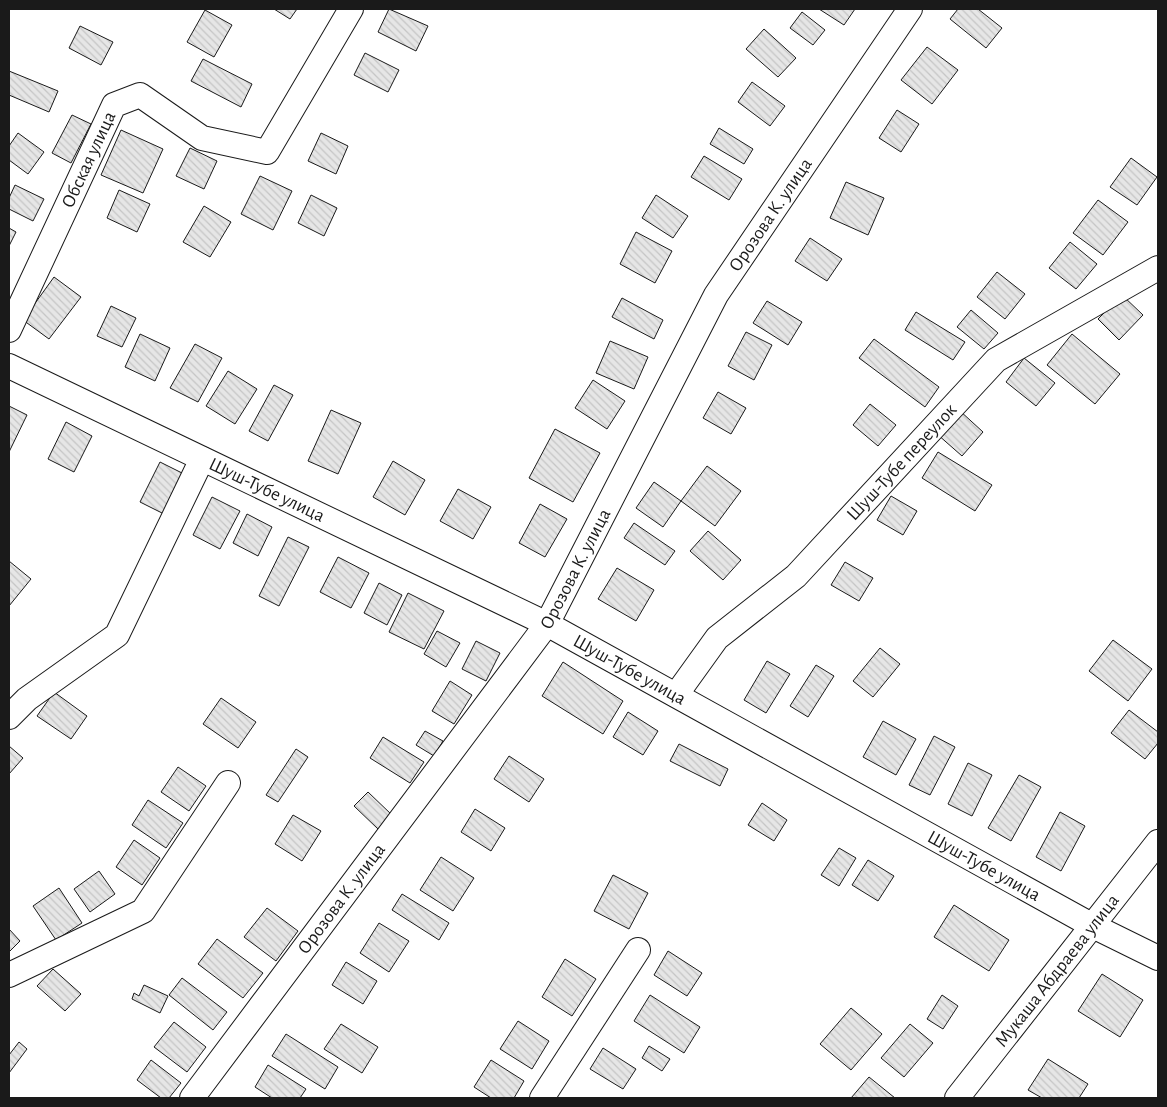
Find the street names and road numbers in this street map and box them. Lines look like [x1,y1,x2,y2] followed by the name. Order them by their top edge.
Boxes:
[58,108,119,211] street label: Обская улица
[725,154,816,275] street label: Орозова К. улица
[843,400,960,524] street label: Шуш-Тубе переулок
[206,454,328,526] street label: Шуш-Тубе улица
[536,505,614,632] street label: Орозова К. улица
[570,631,689,709] street label: Шуш-Тубе улица
[924,827,1044,905] street label: Шуш-Тубе улица
[294,840,389,958] street label: Орозова К. улица
[991,890,1123,1051] street label: Мукаша Абдраева улица

